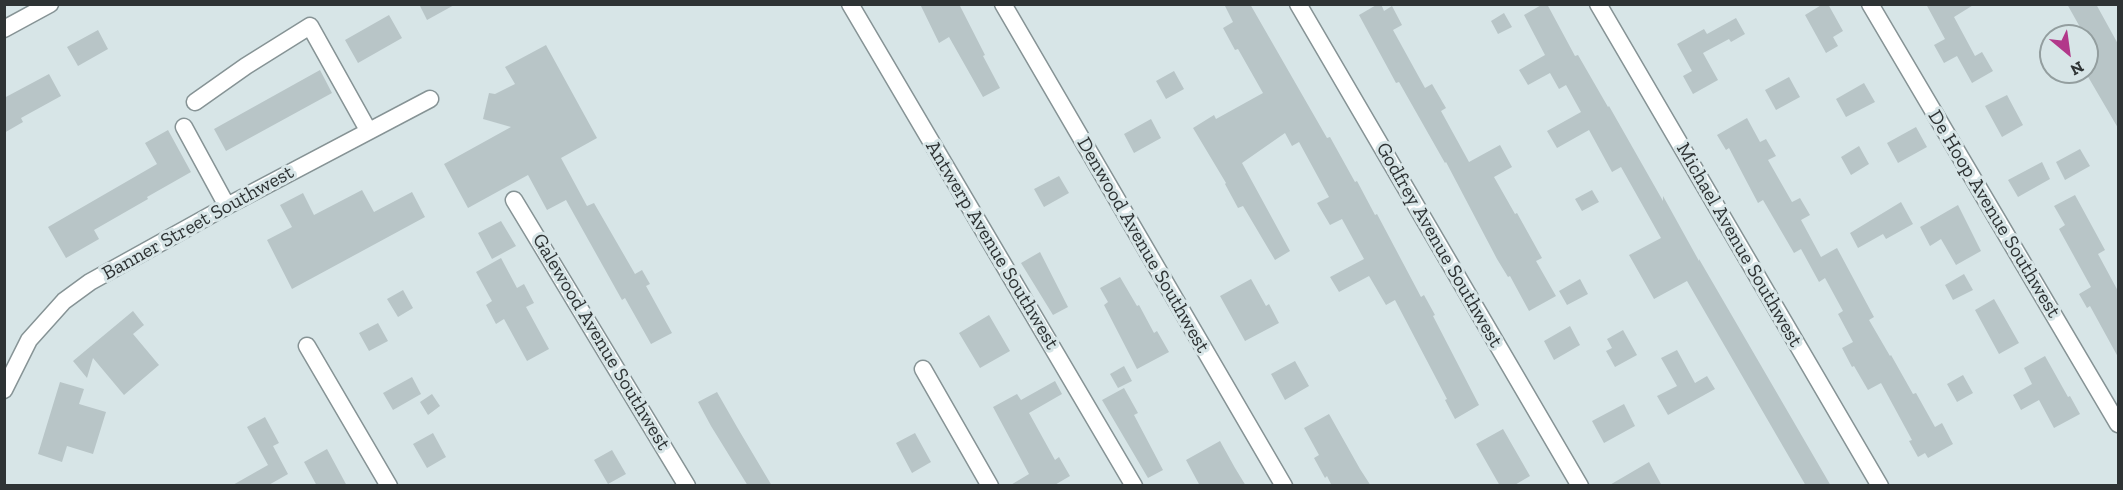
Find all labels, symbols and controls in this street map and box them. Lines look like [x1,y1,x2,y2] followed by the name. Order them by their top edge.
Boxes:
[2039,24,2099,84] north arrow
[2067,57,2087,80] text: N
[1923,106,2065,322] street label: De Hoop Avenue Southwest
[1071,133,1215,357] street label: Denwood Avenue Southwest
[920,136,1064,354] street label: Antwerp Avenue Southwest
[1370,138,1508,352] street label: Godfrey Avenue Southwest
[1671,139,1807,351] street label: Michael Avenue Southwest
[98,160,298,286] street label: Banner Street Southwest
[527,229,675,455] street label: Galewood Avenue Southwest

